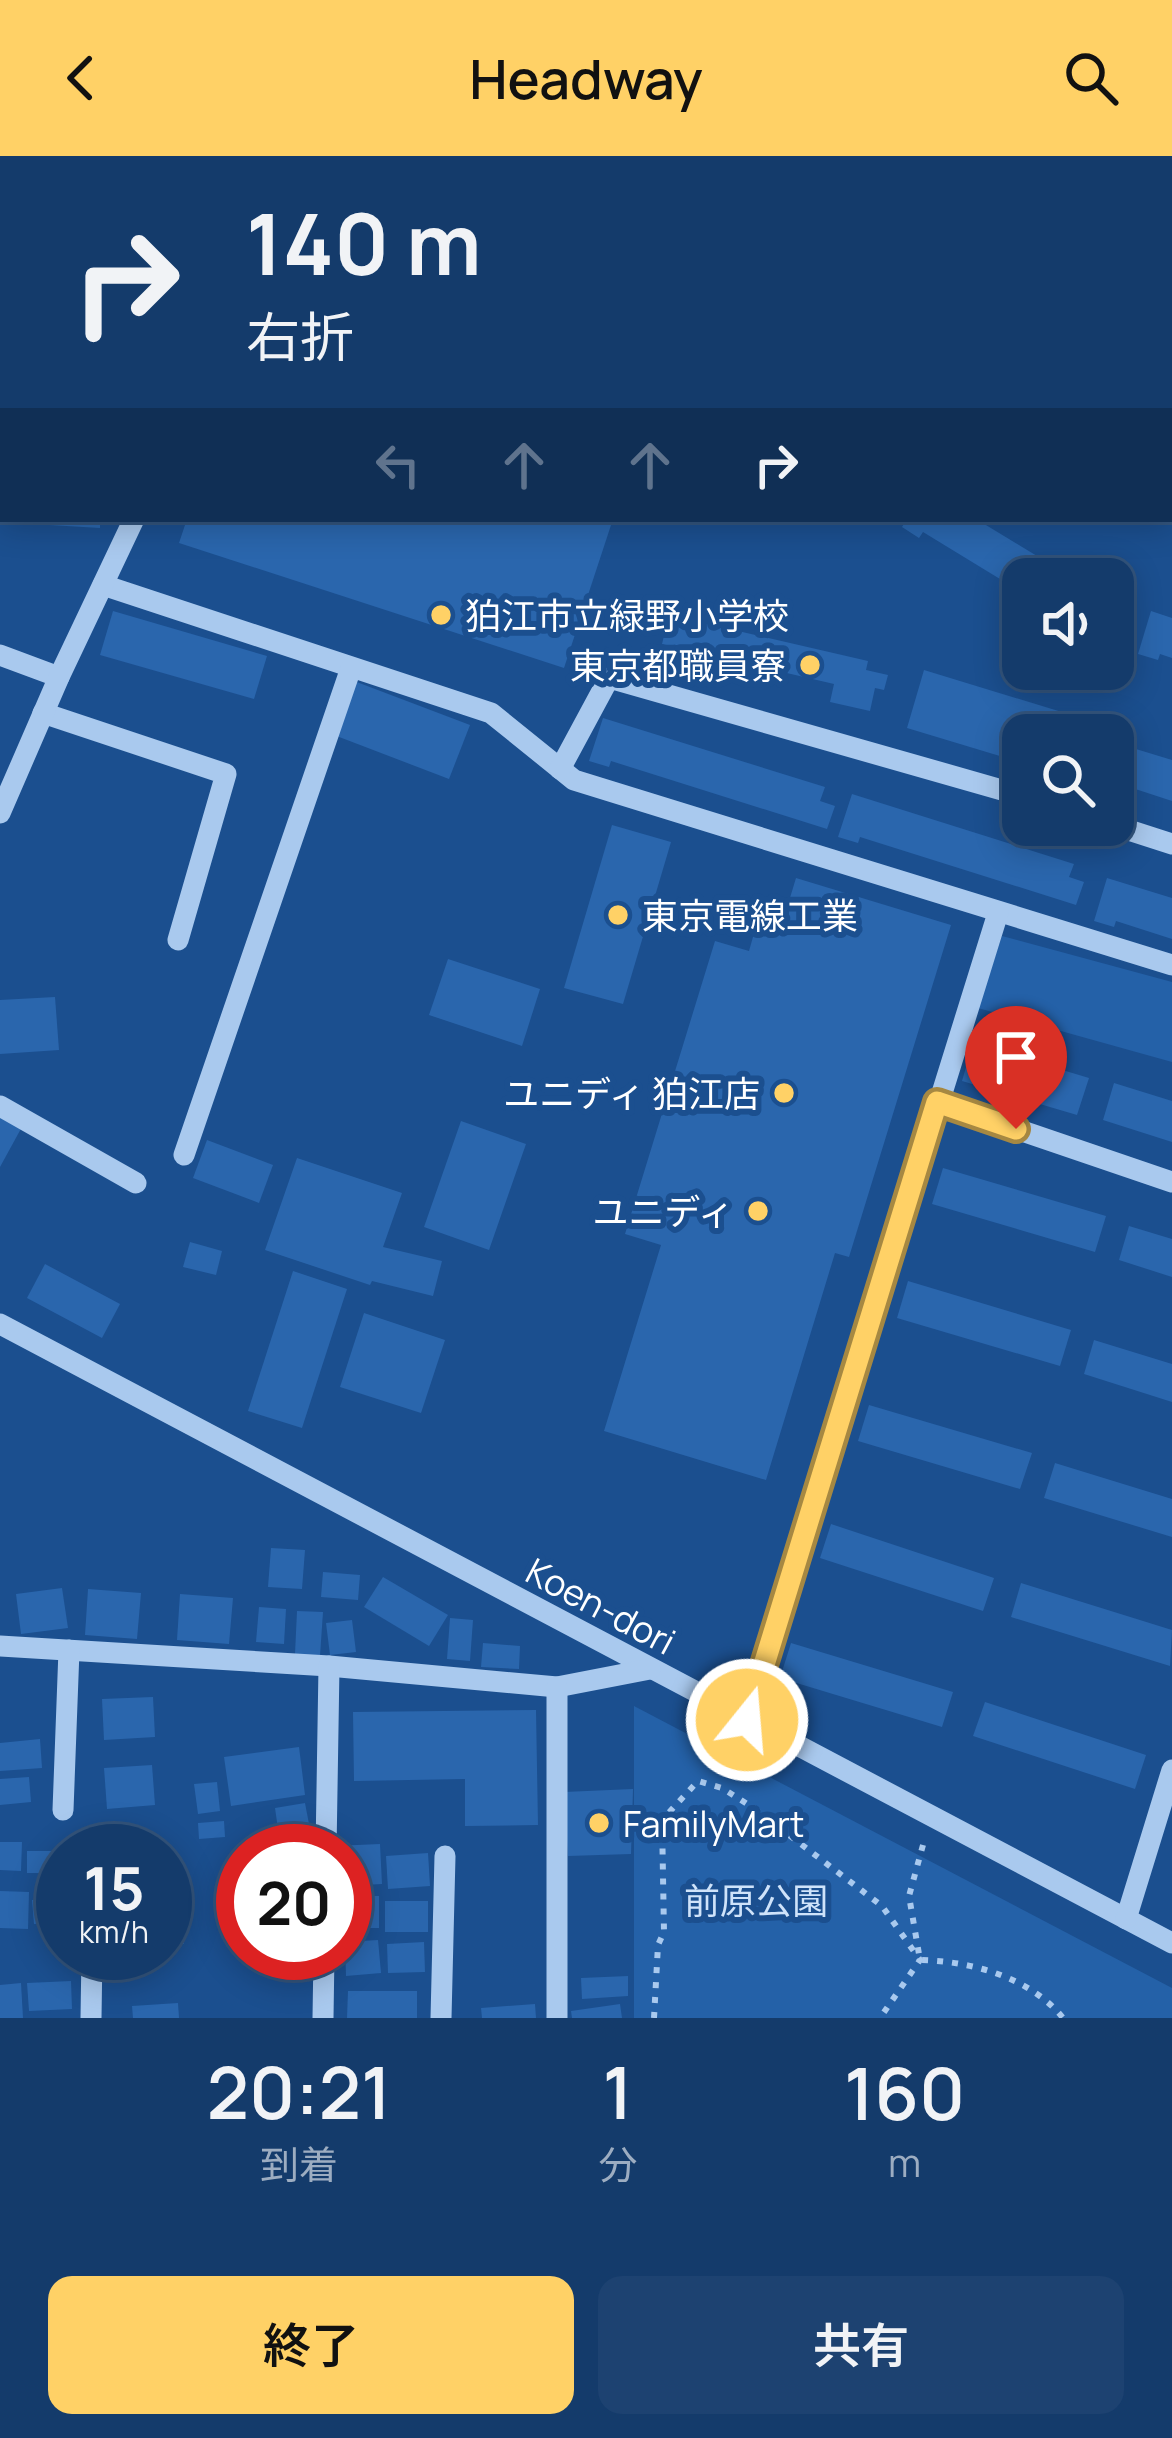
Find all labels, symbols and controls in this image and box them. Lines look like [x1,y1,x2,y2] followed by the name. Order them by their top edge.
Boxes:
[469,41,703,115] text: Headway
[48,45,114,111] icon: back
[1058,45,1124,111] icon: search
[246,185,482,300] text: 140 m
[48,204,204,360] icon: right
[246,299,354,373] text: 右折
[365,432,431,498] icon: left
[491,432,557,498] icon: ahead
[617,432,683,498] icon: ahead
[743,432,809,498] icon: right
[1002,558,1134,846] map controls
[1002,558,1134,690] button: sound
[465,591,789,640] place label: 狛江市立緑野小学校
[428,602,454,628] marker: 狛江市立緑野小学校
[570,641,786,690] place label: 東京都職員寮
[797,652,823,678] marker: 東京都職員寮
[1002,714,1134,846] button: search
[642,891,858,940] place label: 東京電線工業
[605,902,631,928] marker: 東京電線工業
[965,1006,1067,1129] pin
[983,1024,1049,1090] icon: arrive
[503,1069,760,1118] place label: ユニディ 狛江店
[771,1080,797,1106] marker: ユニディ 狛江店
[593,1187,734,1236] place label: ユニディ
[745,1198,771,1224] marker: ユニディ
[518,1546,684,1666] street label: Koen-dori
[684,1657,810,1783] position arrow
[623,1799,804,1848] place label: FamilyMart
[586,1810,612,1836] marker: FamilyMart
[216,1824,372,1980] speed limit sign: 20
[83,1846,145,1928] text: 15
[684,1876,828,1925] park label: 前原公園
[79,1911,149,1952] text: km/h
[207,2042,391,2141] text: 20:21
[602,2042,633,2141] text: 1
[844,2043,965,2142] text: 160
[888,2135,921,2189] text: m
[260,2137,338,2191] text: 到着
[598,2137,637,2191] text: 分
[48,2276,574,2414] button: 終了
[598,2276,1124,2414] button: 共有

